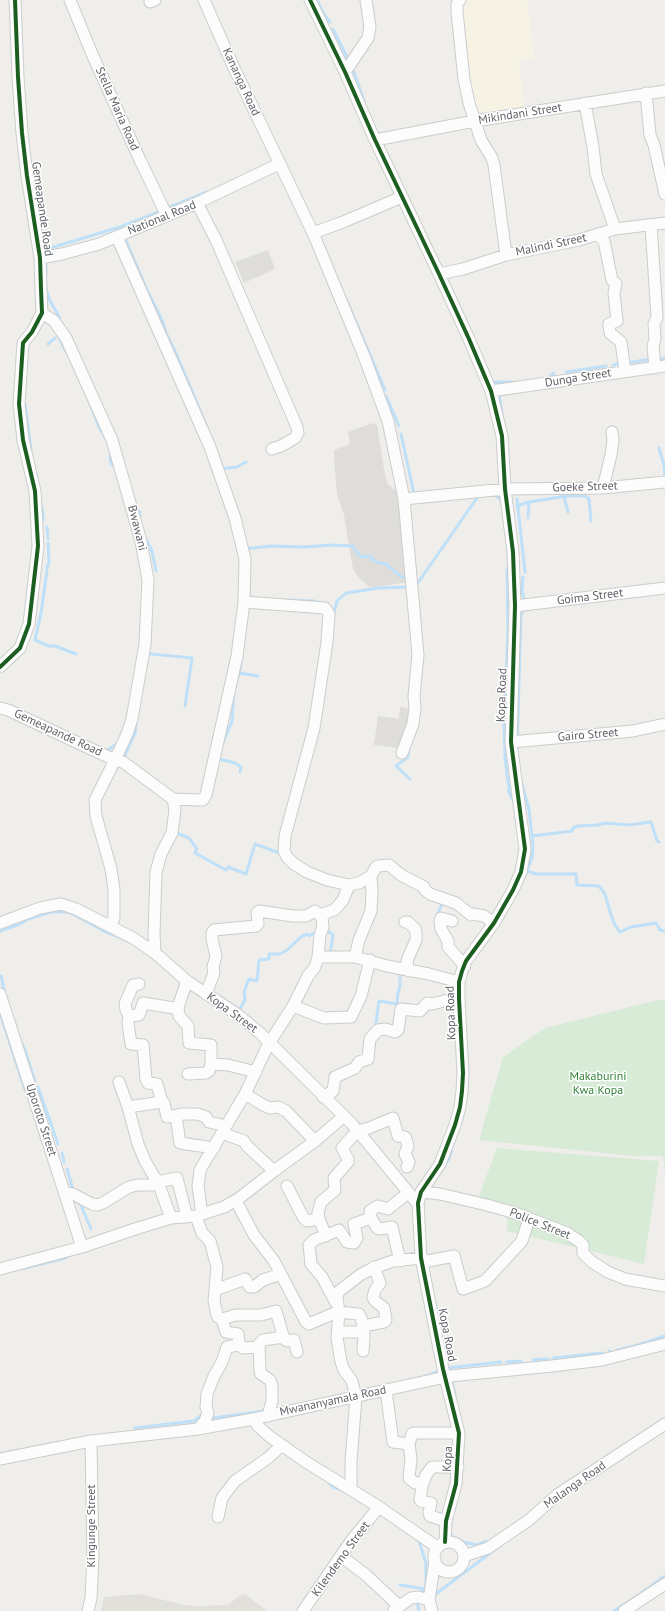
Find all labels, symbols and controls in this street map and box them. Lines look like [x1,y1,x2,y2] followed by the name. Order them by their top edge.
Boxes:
[219,46,263,118] street label: Kananga Road
[92,65,142,153] street label: Stella Maria Road
[477,100,563,128] street label: Mikindani Street
[28,161,56,257] street label: Gemeapande Road
[126,198,198,238] street label: National Road
[514,230,588,260] street label: Malindi Street
[544,366,612,390] street label: Dunga Street
[552,479,618,495] street label: Goeke Street
[124,504,150,552] street label: Bwawani
[556,586,624,608] street label: Goima Street
[494,668,510,722] street label: Kopa Road
[12,706,104,760] street label: Gemeapande Road
[557,725,619,745] street label: Gairo Street
[443,986,459,1040] street label: Kopa Road
[204,990,260,1036] street label: Kopa Street
[569,1070,627,1098] park label: Makaburini Kwa Kopa
[22,1082,60,1158] street label: Uporoto Street
[507,1205,573,1243] street label: Police Street
[435,1307,459,1363] street label: Kopa Road
[278,1383,388,1419] street label: Mwananyamala Road
[440,1446,456,1472] street label: Kopa
[541,1458,609,1512] street label: Malanga Road
[85,1485,99,1567] street label: Kingunge Street
[309,1519,373,1599] street label: Kilendemo Street

